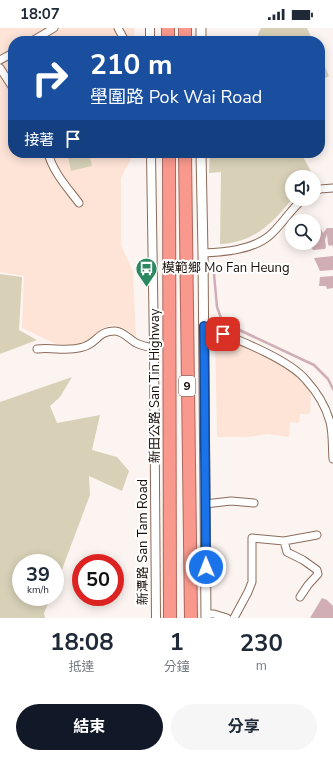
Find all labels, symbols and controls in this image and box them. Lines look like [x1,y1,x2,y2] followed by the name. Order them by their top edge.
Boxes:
[20,4,60,24] text: 18:07
[90,46,173,84] text: 210 m
[24,52,76,104] icon: right
[90,85,262,109] text: 壆圍路 Pok Wai Road
[62,128,84,150] icon: arrive
[24,130,54,150] text: 接著
[285,170,321,250] map controls
[285,170,321,206] button: sound
[285,214,321,250] button: search
[133,255,159,288] bus stop icon: 模範鄉 Mo Fan Heung
[162,259,290,277] place label: 模範鄉 Mo Fan Heung
[146,308,164,463] street label: 新田公路 San Tin Highway
[206,317,240,351] pin
[212,323,234,345] icon: arrive
[179,376,195,396] road number: 9
[134,479,152,605] street label: 新潭路 San Tam Road
[185,546,227,588] position arrow
[72,554,124,606] speed limit sign: 50
[26,561,50,588] text: 39
[27,583,49,597] text: km/h
[50,626,114,658] text: 18:08
[169,626,184,658] text: 1
[240,627,283,659] text: 230
[256,657,267,675] text: m
[69,658,95,676] text: 抵達
[164,658,190,676] text: 分鐘
[16,704,163,750] button: 結束
[171,704,317,750] button: 分享

